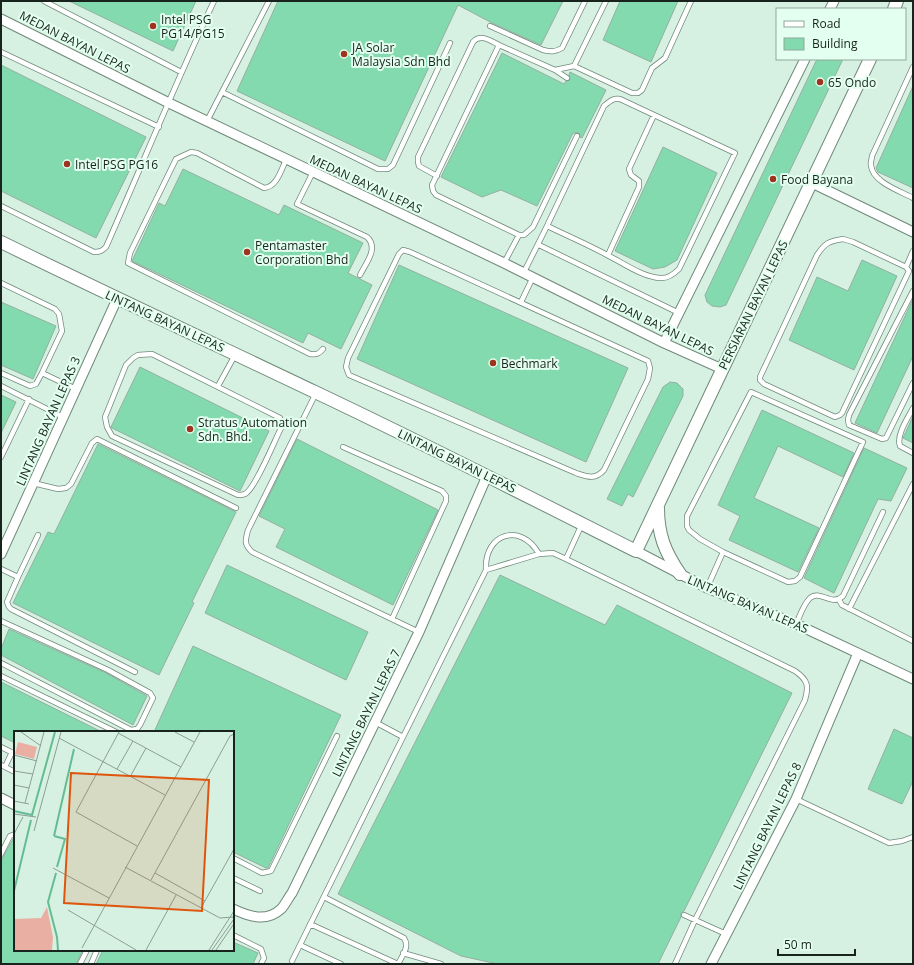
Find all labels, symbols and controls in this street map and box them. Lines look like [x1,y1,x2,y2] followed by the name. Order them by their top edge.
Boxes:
[17,7,133,77] street label: MEDAN BAYAN LEPAS
[776,8,906,60] legend
[161,11,225,42] place label: Intel PSG PG14/PG15
[812,15,841,32] text: Road
[148,21,158,31] marker: Intel PSG PG14/PG15
[812,35,858,52] text: Building
[351,39,451,70] place label: JA Solar Malaysia Sdn Bhd
[339,49,349,59] marker: JA Solar Malaysia Sdn Bhd
[828,74,876,91] place label: 65 Ondo
[815,77,825,87] marker: 65 Ondo
[307,151,425,217] street label: MEDAN BAYAN LEPAS
[75,156,158,173] place label: Intel PSG PG16
[62,159,72,169] marker: Intel PSG PG16
[781,171,853,188] place label: Food Bayana
[768,174,778,184] marker: Food Bayana
[255,237,348,268] place label: Pentamaster Corporation Bhd
[714,237,792,373] street label: PERSIARAN BAYAN LEPAS
[242,247,252,257] marker: Pentamaster Corporation Bhd
[103,286,227,356] street label: LINTANG BAYAN LEPAS
[599,291,717,359] street label: MEDAN BAYAN LEPAS
[12,354,84,488] street label: LINTANG BAYAN LEPAS 3
[501,355,558,372] place label: Bechmark
[488,358,498,368] marker: Bechmark
[198,414,307,445] place label: Stratus Automation Sdn. Bhd.
[185,424,195,434] marker: Stratus Automation Sdn. Bhd.
[395,425,519,497] street label: LINTANG BAYAN LEPAS
[685,571,811,637] street label: LINTANG BAYAN LEPAS
[328,646,404,780] street label: LINTANG BAYAN LEPAS 7
[14,731,234,951] inset map
[729,759,805,893] street label: LINTANG BAYAN LEPAS 8
[778,931,855,957] scale bar
[784,936,812,953] text: 50 m

